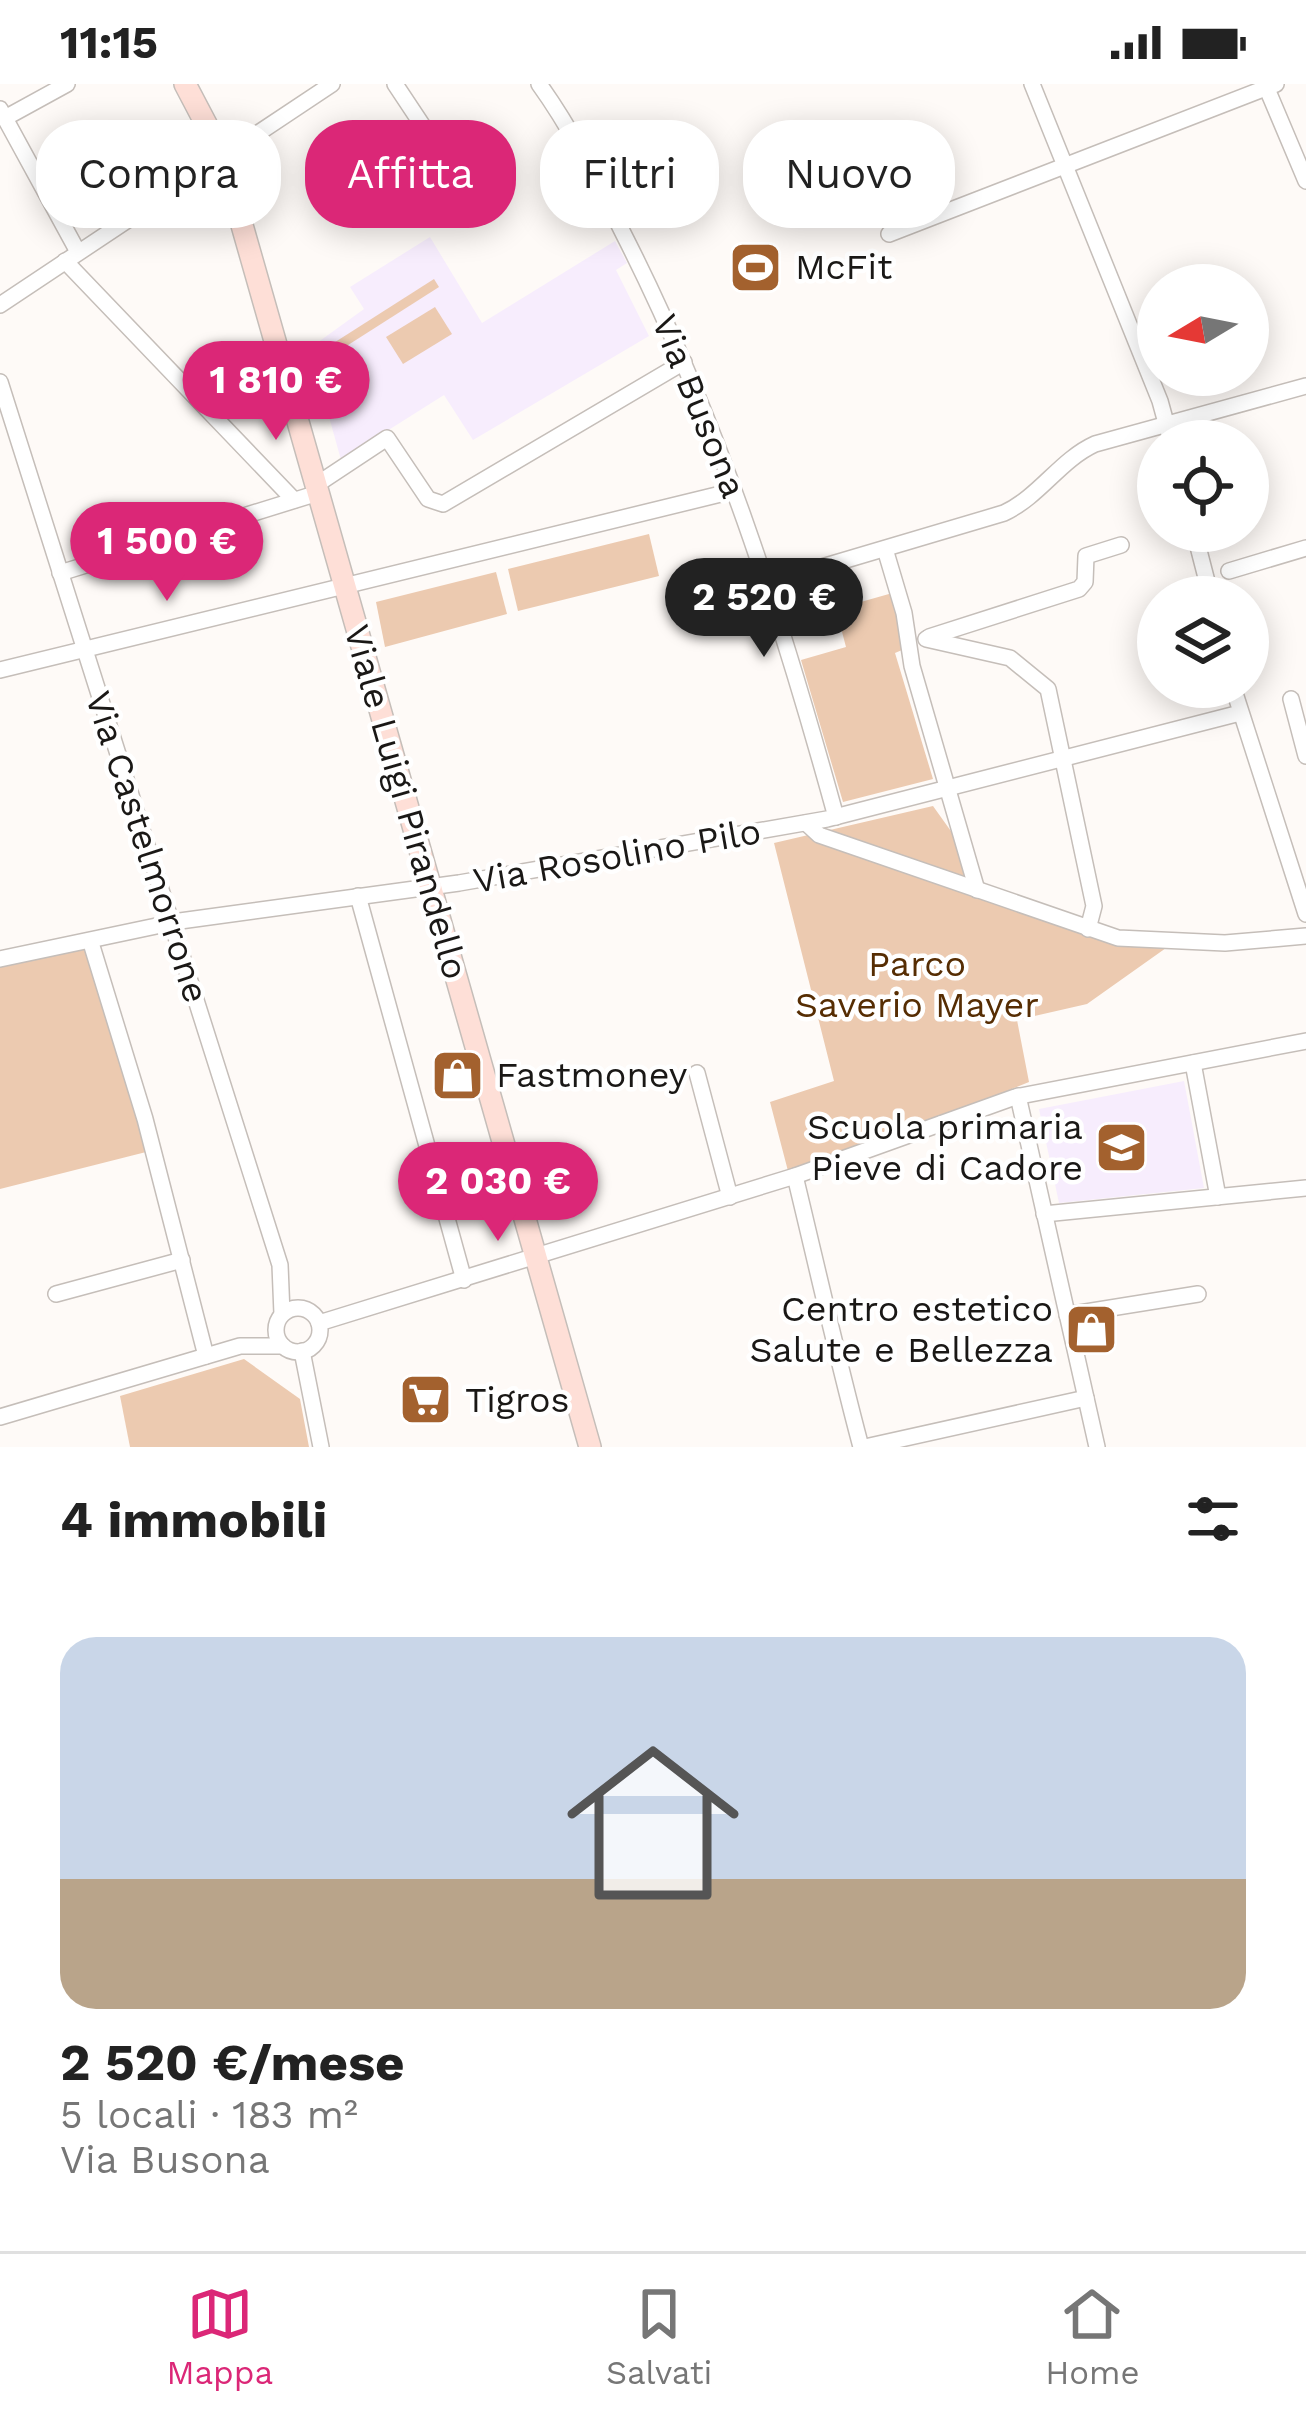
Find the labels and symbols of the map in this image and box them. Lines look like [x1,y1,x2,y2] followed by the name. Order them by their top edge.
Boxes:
[728,239,784,295] sports icon: McFit
[795,246,892,288] place label: McFit
[1137,264,1269,396] north arrow
[643,308,755,504] street label: Via Busona
[165,341,387,443] pin: 1 810 €
[56,502,278,604] pin: 1 500 €
[653,558,875,660] pin: 2 520 €
[335,620,477,984] street label: Viale Luigi Pirandello
[77,686,217,1008] street label: Via Castelmorrone
[470,810,764,902] street label: Via Rosolino Pilo
[795,943,1039,1026] park label: Parco Saverio Mayer
[429,1047,485,1103] shop icon: Fastmoney
[496,1054,688,1096] place label: Fastmoney
[807,1106,1083,1189] place label: Scuola primaria Pieve di Cadore
[1094,1120,1150,1176] school or university icon: Scuola primaria Pieve di Cadore
[387,1142,609,1244] pin: 2 030 €
[750,1288,1053,1371] place label: Centro estetico Salute e Bellezza
[1064,1302,1120,1358] shop icon: Centro estetico Salute e Bellezza
[398,1372,454,1428] supermarket icon: Tigros
[465,1379,570,1421] place label: Tigros

